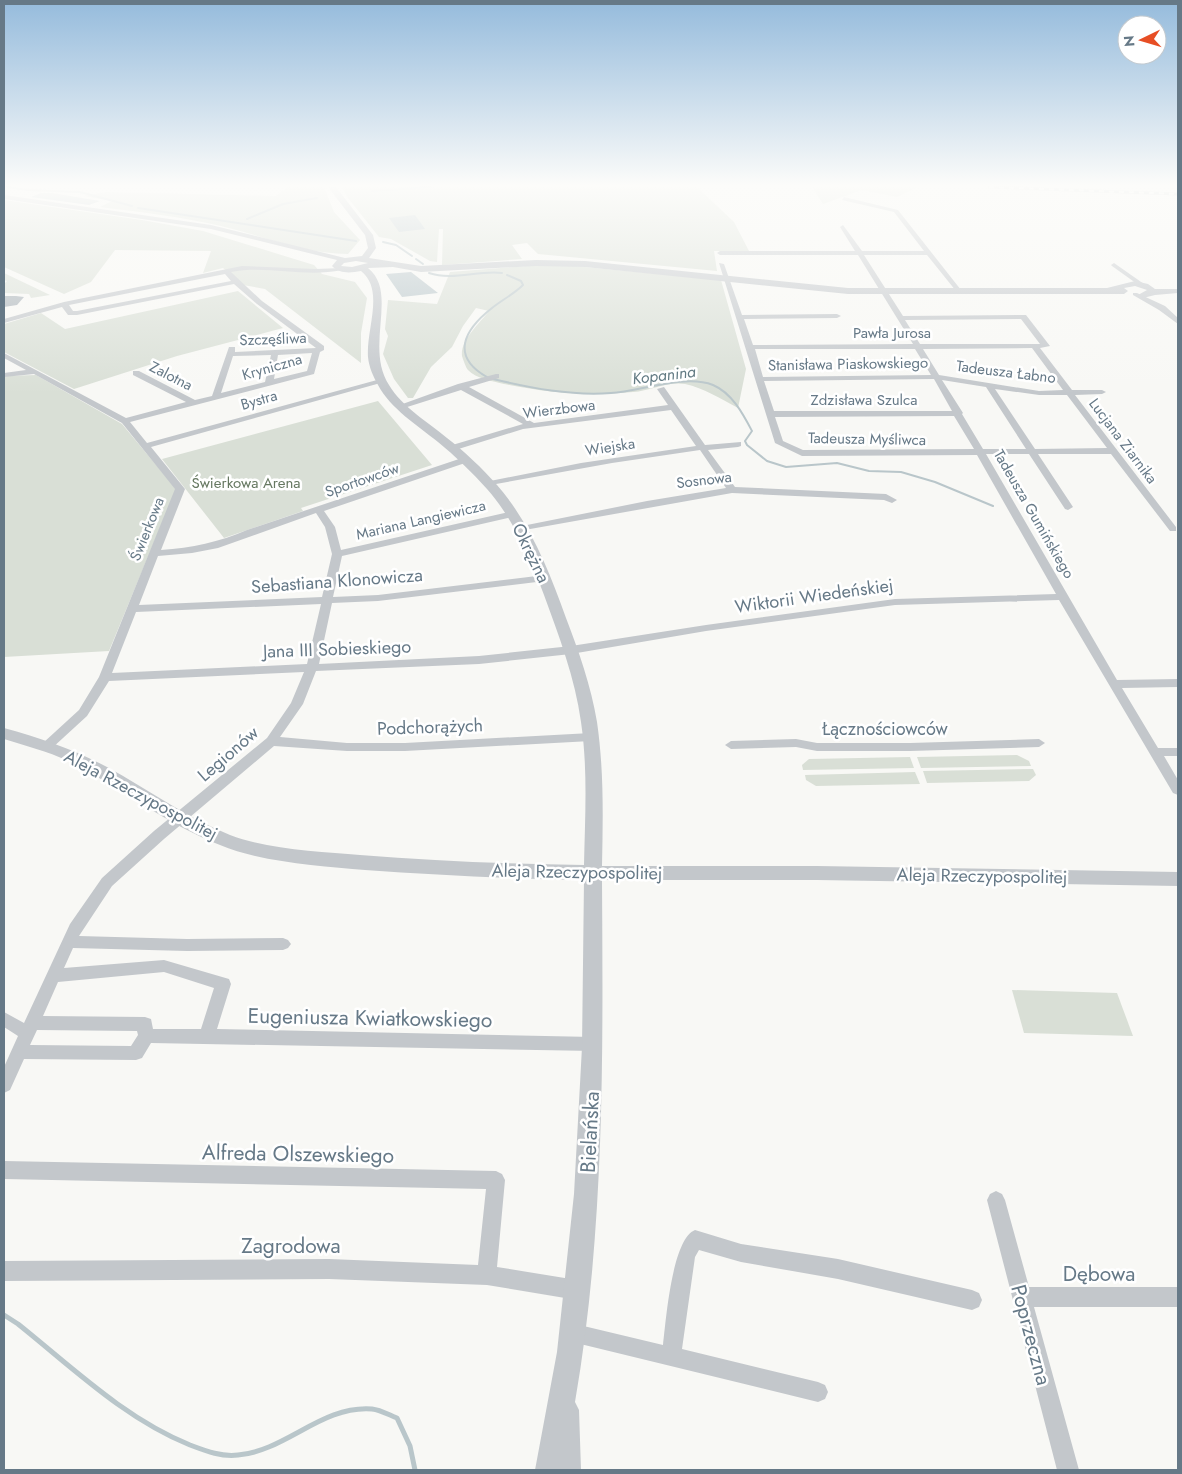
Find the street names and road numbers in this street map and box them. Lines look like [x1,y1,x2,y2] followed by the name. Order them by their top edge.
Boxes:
[853,322,931,344] street label: Pawła Jurosa
[239,327,307,351] street label: Szczęśliwa
[239,348,305,386] street label: Kryniczna
[768,352,928,376] street label: Stanisława Piaskowskiego
[955,355,1057,389] street label: Tadeusza Łabno
[146,356,196,396] street label: Zalotna
[238,384,280,416] street label: Bystra
[811,389,917,411] street label: Zdzisława Szulca
[521,394,597,424] street label: Wierzbowa
[1083,394,1163,488] street label: Lucjana Ziarnika
[808,427,926,451] street label: Tadeusza Myśliwca
[584,432,636,462] street label: Wiejska
[988,445,1080,583] street label: Tadeusza Gumińskiego
[322,457,403,503] street label: Sportowców
[675,466,733,494] street label: Sosnowa
[124,494,170,564] street label: Świerkowa
[354,494,488,546] street label: Mariana Langiewicza
[505,519,557,587] street label: Okrężna
[250,562,424,600] street label: Sebastiana Klonowicza
[733,572,895,620] street label: Wiktorii Wiedeńskiej
[260,633,412,665] street label: Jana III Sobieskiego
[376,712,484,742] street label: Podchorążych
[821,716,948,742] street label: Łącznościowców
[192,720,265,788] street label: Legionów
[60,743,222,847] street label: Aleja Rzeczypospolitej
[491,858,663,886] street label: Aleja Rzeczypospolitej
[896,862,1068,890] street label: Aleja Rzeczypospolitej
[247,1001,493,1035] street label: Eugeniusza Kwiatkowskiego
[573,1090,607,1174] street label: Bielańska
[202,1137,394,1171] street label: Alfreda Olszewskiego
[241,1231,341,1261] street label: Zagrodowa
[1063,1259,1135,1289] street label: Dębowa
[1003,1281,1059,1389] street label: Poprzeczna

